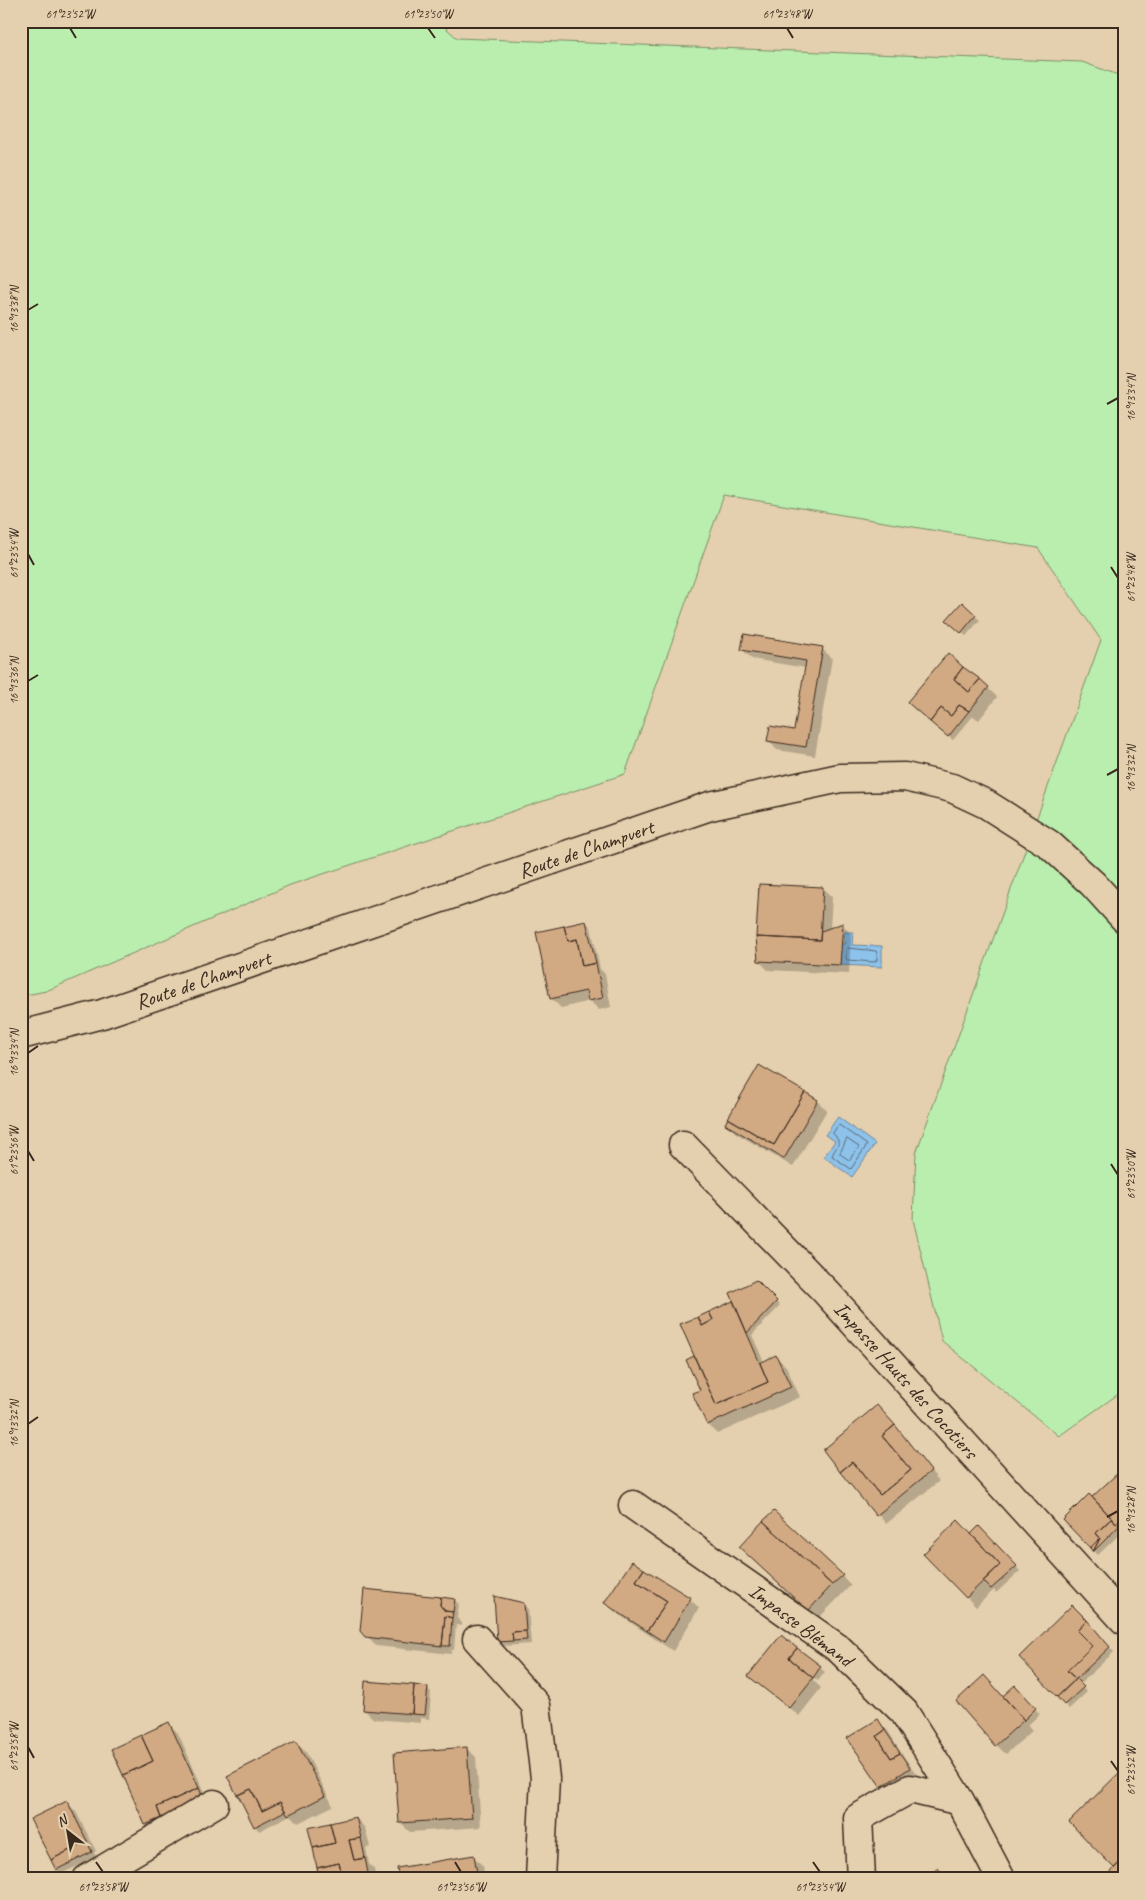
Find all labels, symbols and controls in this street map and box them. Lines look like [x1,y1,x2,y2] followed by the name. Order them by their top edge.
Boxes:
[46,6,97,22] text: 61°23'52"W
[404,6,455,22] text: 61°23'50"W
[763,6,814,22] text: 61°23'48"W
[6,285,22,334] text: 16°13'38"N
[1123,373,1139,422] text: 16°13'34"N
[6,527,22,578] text: 61°23'54"W
[1123,551,1139,602] text: 61°23'48"W
[6,656,22,705] text: 16°13'36"N
[1123,744,1139,793] text: 16°13'32"N
[515,813,659,884] street label: Route de Champvert
[132,944,276,1015] street label: Route de Champvert
[6,1028,22,1077] text: 16°13'34"N
[6,1124,22,1175] text: 61°23'56"W
[1123,1148,1139,1199] text: 61°23'50"W
[828,1296,985,1466] street label: Impasse Hauts des Cocotiers
[6,1399,22,1448] text: 16°13'32"N
[1123,1486,1139,1535] text: 16°13'28"N
[744,1577,860,1674] street label: Impasse Blémand
[6,1720,22,1771] text: 61°23'58"W
[1123,1744,1139,1795] text: 61°23'52"W
[42,1808,92,1858] north arrow
[53,1811,72,1831] text: N
[79,1879,130,1895] text: 61°23'58"W
[437,1879,488,1895] text: 61°23'56"W
[796,1879,847,1895] text: 61°23'54"W

